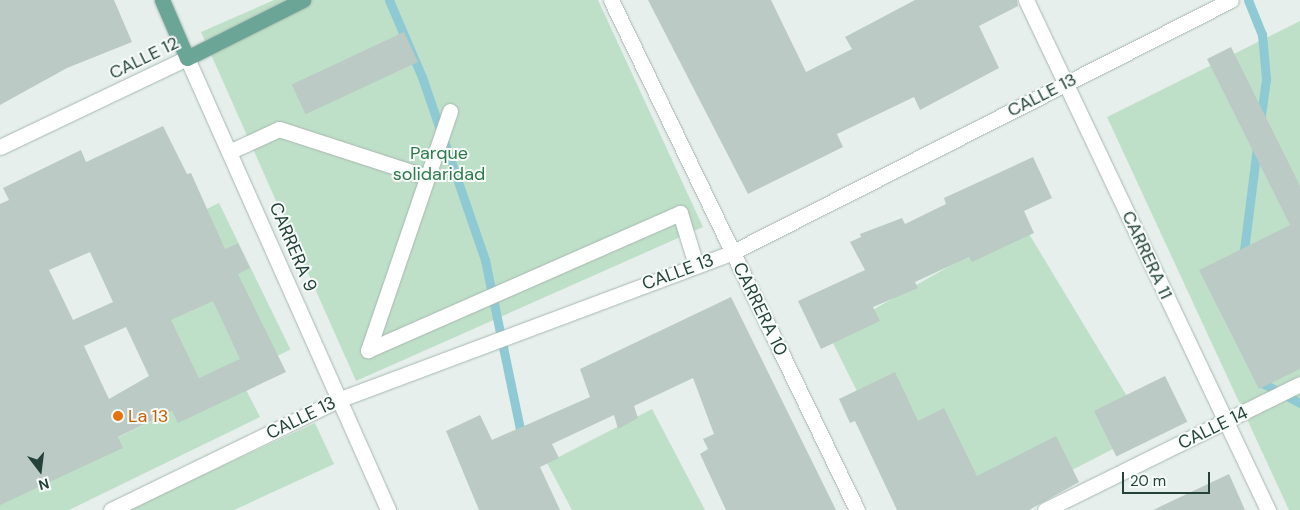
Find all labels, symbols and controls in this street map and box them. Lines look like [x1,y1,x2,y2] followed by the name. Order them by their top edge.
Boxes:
[106,32,182,84] street label: CALLE 12
[1004,68,1080,122] street label: CALLE 13
[393,143,485,186] park label: Parque solidaridad
[265,199,321,295] street label: CARRERA 9
[1117,207,1177,303] street label: CARRERA 11
[639,249,717,295] street label: CALLE 13
[728,259,792,359] street label: CARRERA 10
[263,392,339,444] street label: CALLE 13
[1175,402,1251,454] street label: CALLE 14
[128,405,168,427] place label: La 13
[112,410,124,422] marker: La 13
[15,445,65,495] north arrow
[1125,462,1212,494] scale bar
[1130,471,1166,491] text: 20 m
[37,474,51,495] text: N

